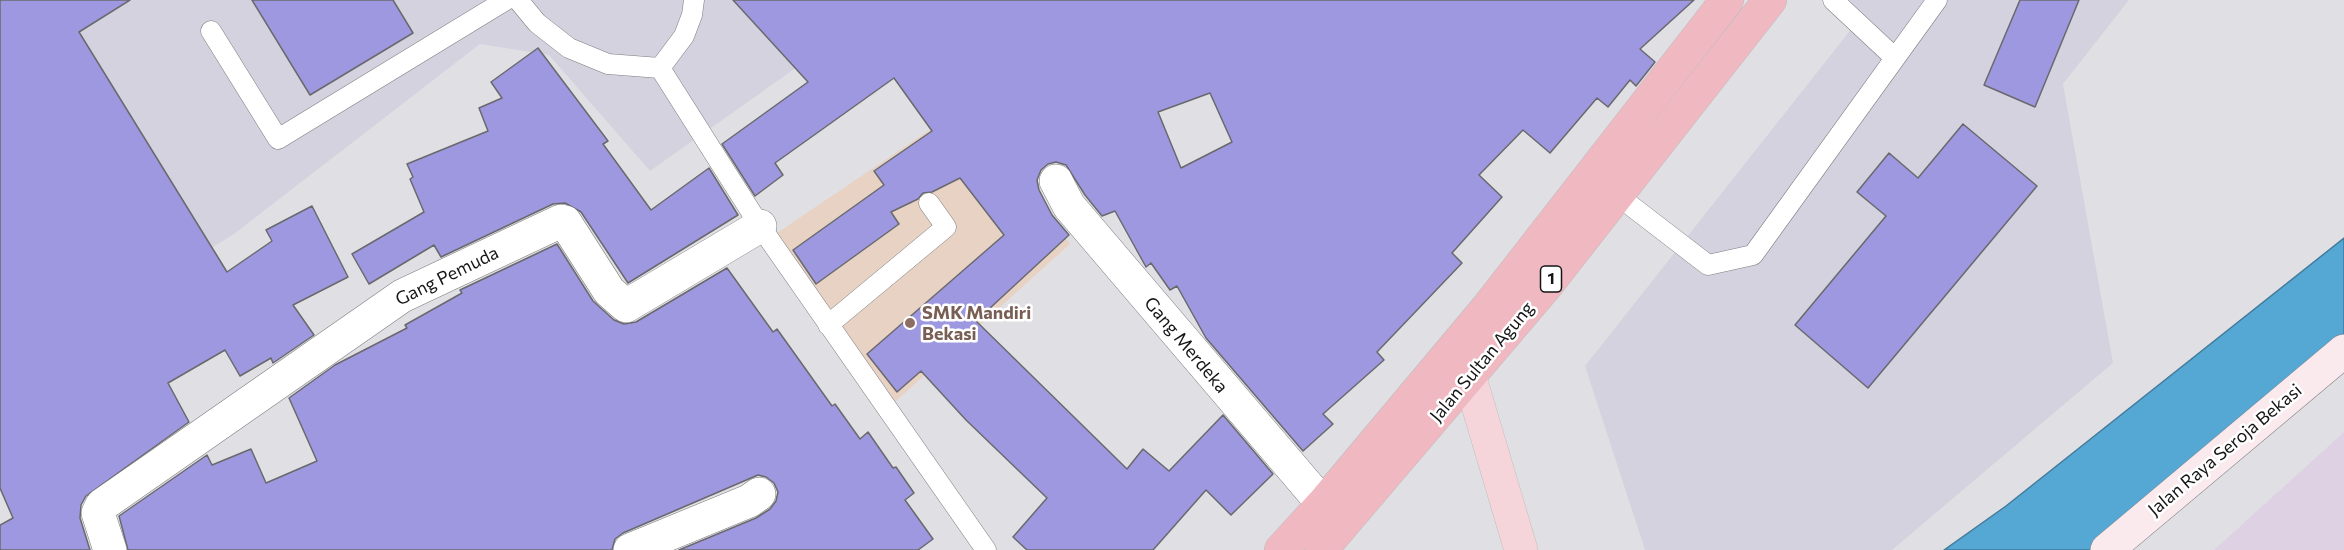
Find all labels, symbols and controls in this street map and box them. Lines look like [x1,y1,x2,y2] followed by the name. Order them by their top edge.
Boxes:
[392,242,502,310] street label: Gang Pemuda
[1540,266,1562,292] road number: 1
[1140,293,1232,397] street label: Gang Merdeka
[1426,298,1538,426] street label: Jalan Sultan Agung
[922,302,1031,344] place label: SMK Mandiri Bekasi
[903,316,917,330] marker: SMK Mandiri Bekasi
[2144,379,2306,521] street label: Jalan Raya Seroja Bekasi

